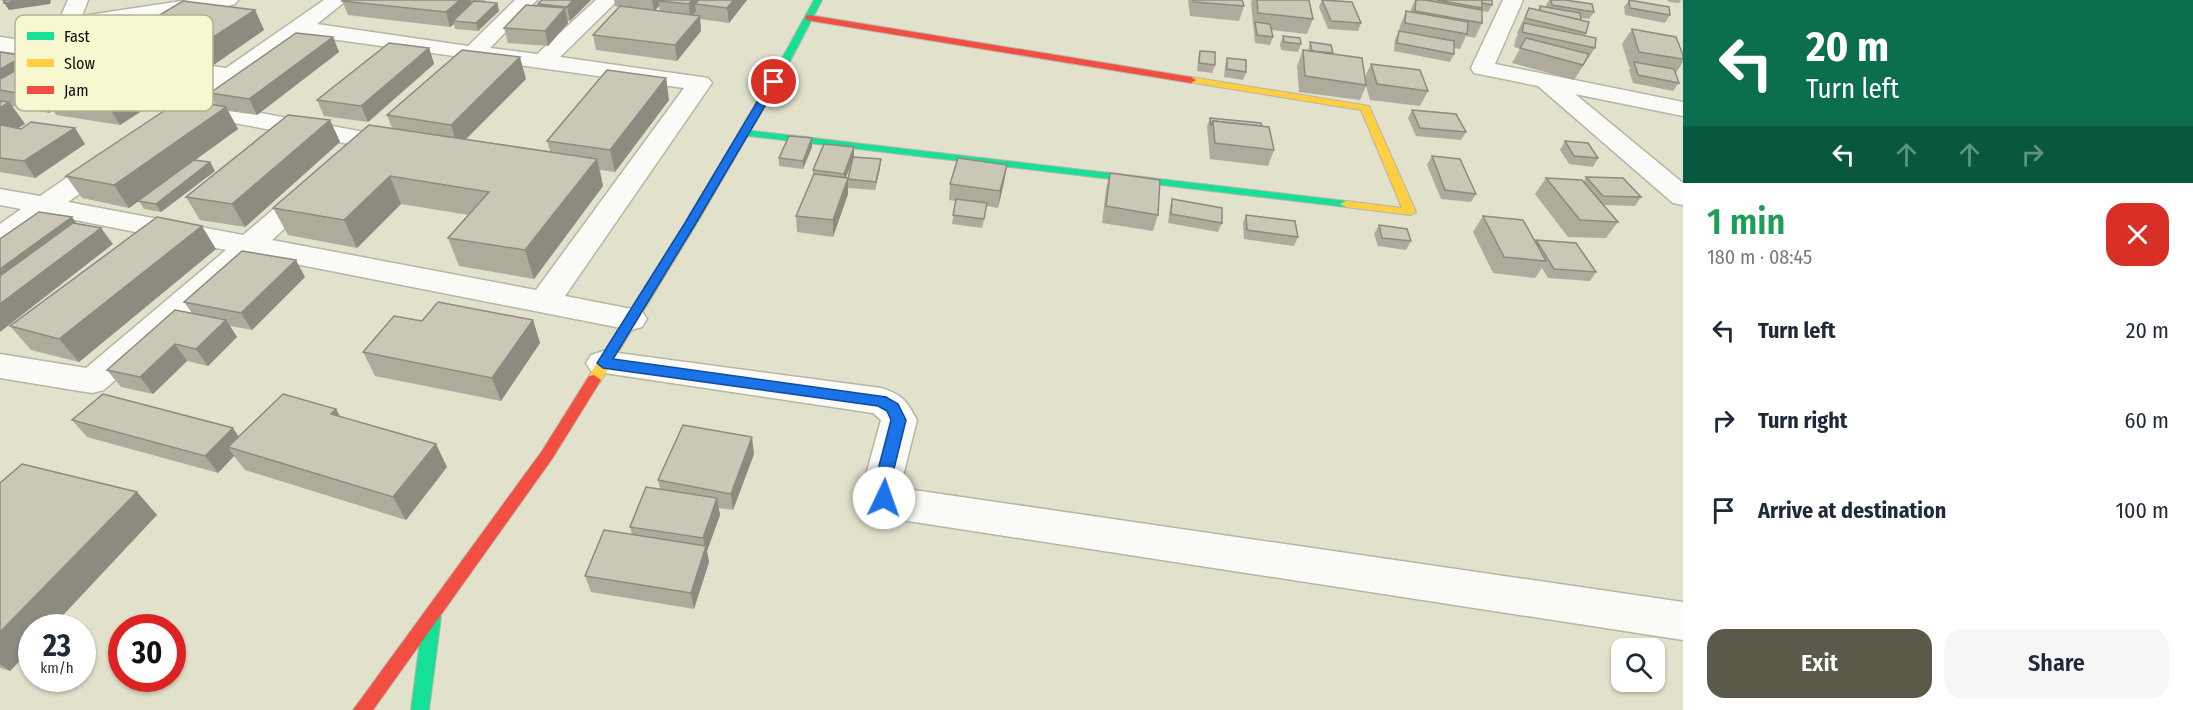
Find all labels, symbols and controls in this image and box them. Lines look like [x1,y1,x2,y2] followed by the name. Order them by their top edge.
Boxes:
[15,15,213,111] legend
[1806,22,1889,72] text: 20 m
[1707,24,1785,102] icon: left
[64,27,91,46] text: Fast
[64,54,95,73] text: Slow
[748,56,799,107] pin
[757,65,790,98] icon: arrive
[1806,73,1899,105] text: Turn left
[64,81,89,100] text: Jam
[1827,138,1860,171] icon: left
[1890,138,1923,171] icon: ahead
[1953,138,1986,171] icon: ahead
[2016,138,2049,171] icon: right
[1707,200,1785,244] text: 1 min
[2106,203,2169,266] button: close
[1707,245,1812,269] text: 180 m · 08:45
[1707,314,1740,347] icon: left
[1758,317,1836,344] text: Turn left
[2126,317,2169,344] text: 20 m
[1707,404,1740,437] icon: right
[1758,407,1847,434] text: Turn right
[2125,407,2169,434] text: 60 m
[852,466,916,530] position arrow
[1707,494,1740,527] icon: arrive
[1758,497,1946,524] text: Arrive at destination
[2115,497,2169,524] text: 100 m
[108,614,186,692] speed limit sign: 30
[43,628,71,664] text: 23
[1707,629,1932,698] button: Exit
[1944,629,2169,698] button: Share
[1611,638,1665,692] map controls
[1611,638,1665,692] button: search
[40,659,74,677] text: km/h

